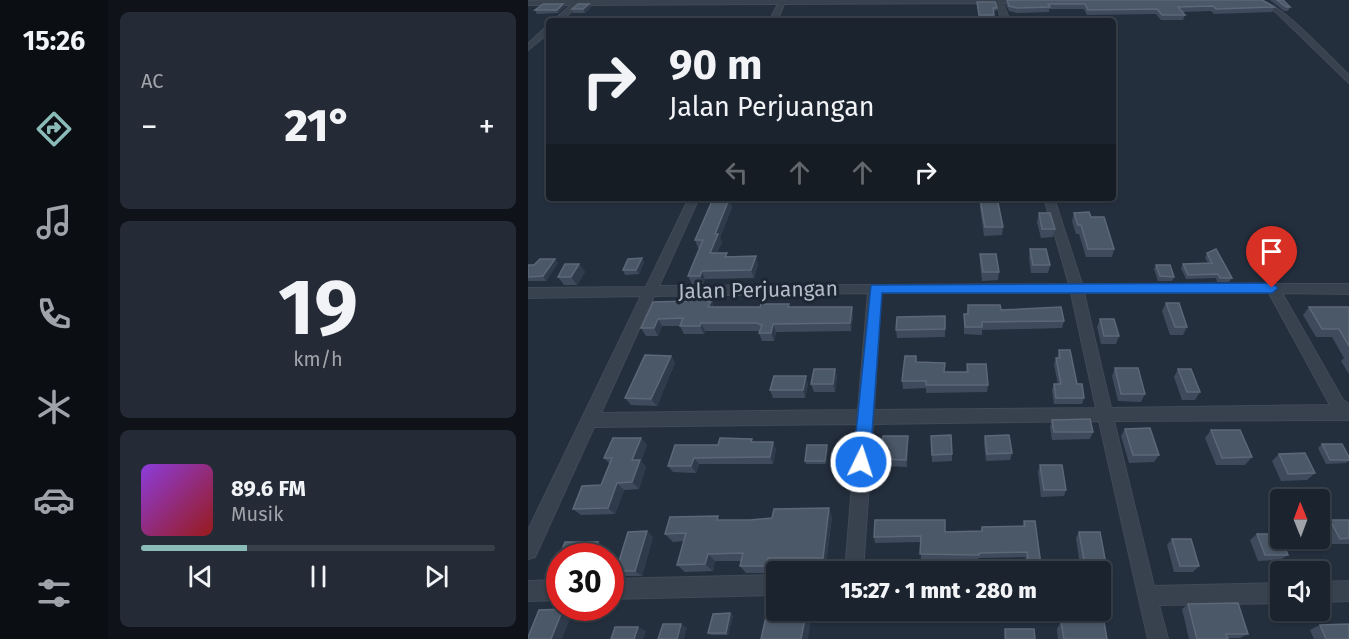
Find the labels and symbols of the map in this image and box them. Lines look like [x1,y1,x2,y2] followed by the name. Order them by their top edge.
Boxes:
[1246,226,1297,288] pin
[678,276,838,304] street label: Jalan Perjuangan
[829,430,893,494] position arrow
[1270,489,1330,549] north arrow
[546,543,624,621] speed limit sign: 30

